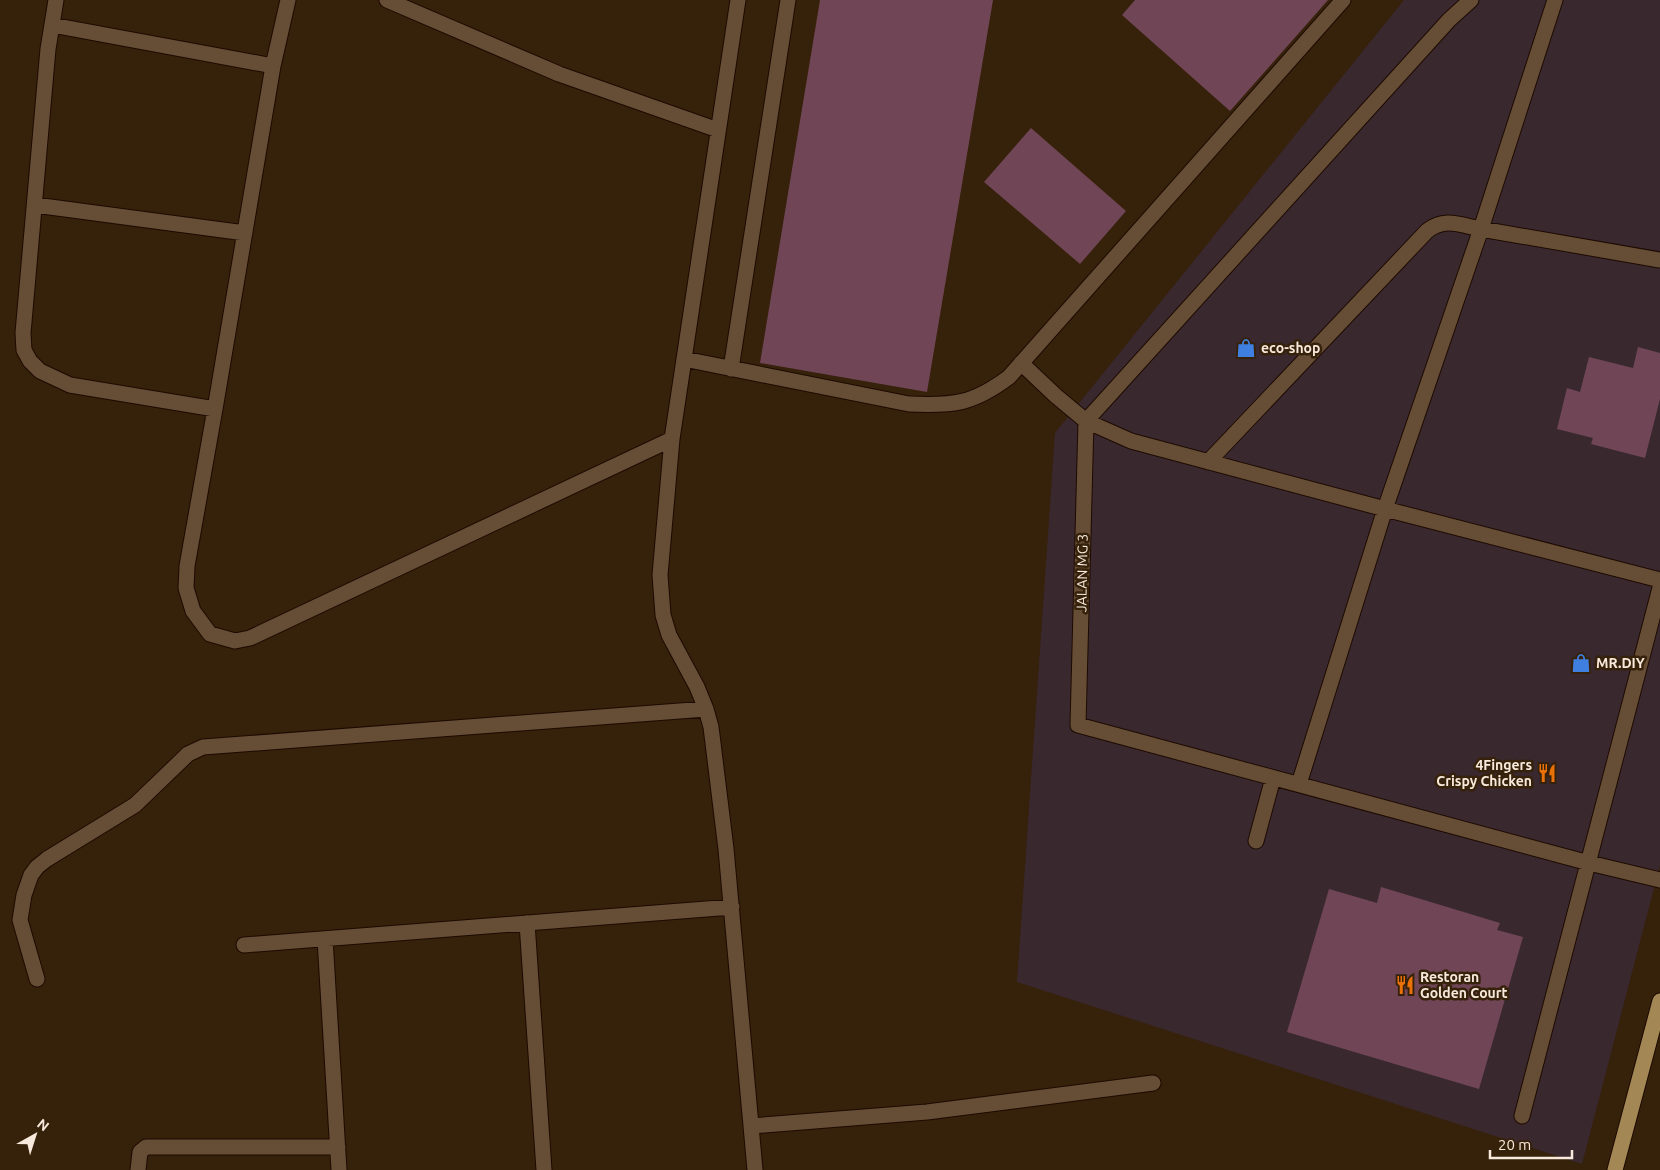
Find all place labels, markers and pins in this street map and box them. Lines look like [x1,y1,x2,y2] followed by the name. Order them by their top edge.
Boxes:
[1235,337,1257,359] shop icon: eco-shop
[1261,340,1320,356] place label: eco-shop
[1570,652,1592,674] shop icon: MR.DIY
[1596,655,1645,671] place label: MR.DIY
[1436,757,1532,789] place label: 4Fingers Crispy Chicken
[1536,762,1558,784] restaurant icon: 4Fingers Crispy Chicken
[1420,969,1508,1001] place label: Restoran Golden Court
[1394,974,1416,996] restaurant icon: Restoran Golden Court

